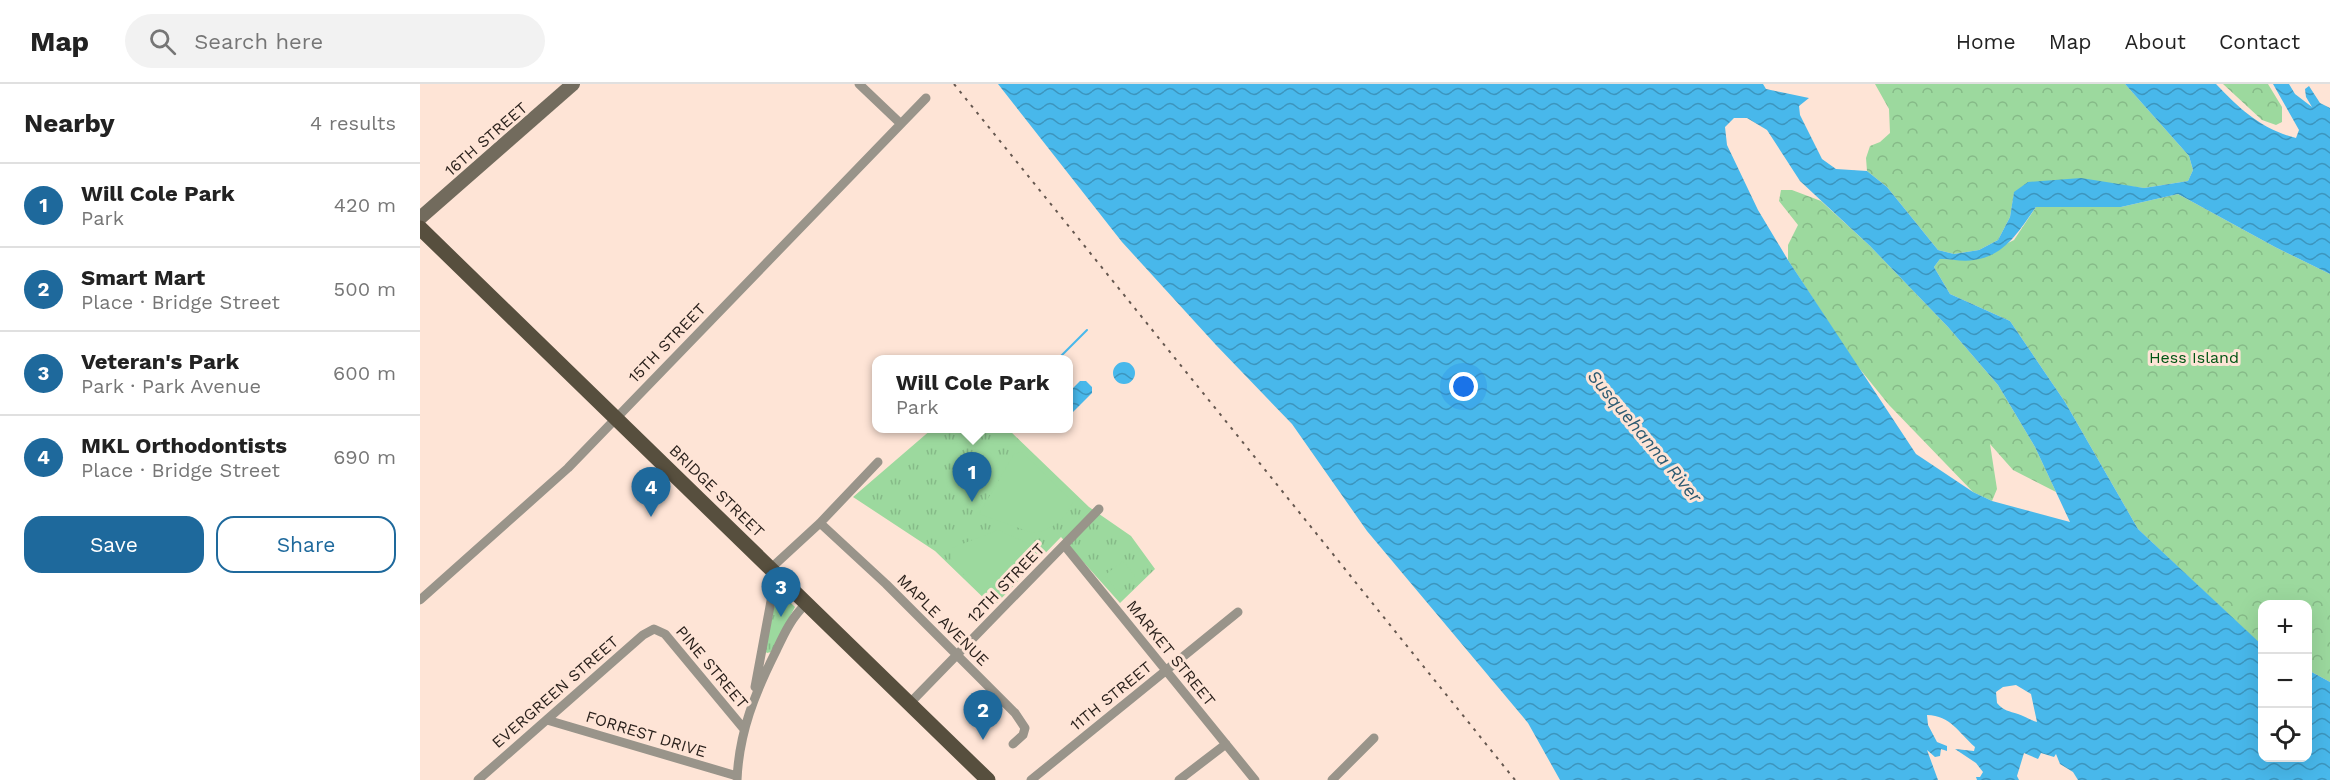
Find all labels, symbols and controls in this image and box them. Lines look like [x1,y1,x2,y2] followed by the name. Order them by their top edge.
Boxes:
[125,14,545,68] search box
[30,25,89,58] text: Map
[146,25,179,58] icon: search
[194,29,323,54] text: Search here
[1956,29,2016,54] text: Home
[2049,29,2092,54] text: Map
[2125,29,2186,54] text: About
[2219,29,2300,54] text: Contact
[441,98,531,180] street label: 16TH STREET
[24,108,115,138] text: Nearby
[310,111,396,135] text: 4 results
[81,181,235,206] text: Will Cole Park
[39,193,48,217] text: 1
[334,193,396,217] text: 420 m
[81,206,124,230] text: Park
[81,265,205,290] text: Smart Mart
[38,277,49,301] text: 2
[334,277,396,301] text: 500 m
[81,290,280,314] text: Place · Bridge Street
[625,299,710,386] street label: 15TH STREET
[2149,348,2239,367] park label: Hess Island
[81,349,239,374] text: Veteran's Park
[872,355,1073,433] popup
[38,361,49,385] text: 3
[333,361,396,385] text: 600 m
[1583,366,1707,507] water label: Susquehanna River
[896,370,1049,395] text: Will Cole Park
[1449,372,1478,401] your location
[81,374,261,398] text: Park · Park Avenue
[896,395,939,419] text: Park
[81,433,287,458] text: MKL Orthodontists
[666,441,769,541] street label: BRIDGE STREET
[37,445,50,469] text: 4
[333,445,396,469] text: 690 m
[952,452,992,502] pin: 1
[81,458,280,482] text: Place · Bridge Street
[632,468,670,517] pin: 4
[24,516,204,573] button: Save
[216,516,396,573] button: Share
[964,539,1049,626] street label: 12TH STREET
[762,568,800,617] pin: 3
[893,570,993,670] street label: MAPLE AVENUE
[1123,596,1220,710] street label: MARKET STREET
[2258,600,2312,762] map controls
[2258,600,2312,654] button: +
[672,622,752,712] street label: PINE STREET
[488,632,622,752] street label: EVERGREEN STREET
[2258,654,2312,708] button: −
[1066,657,1156,735] street label: 11TH STREET
[964,690,1002,740] pin: 2
[583,707,709,761] street label: FORREST DRIVE
[2258,708,2312,762] button: locate

